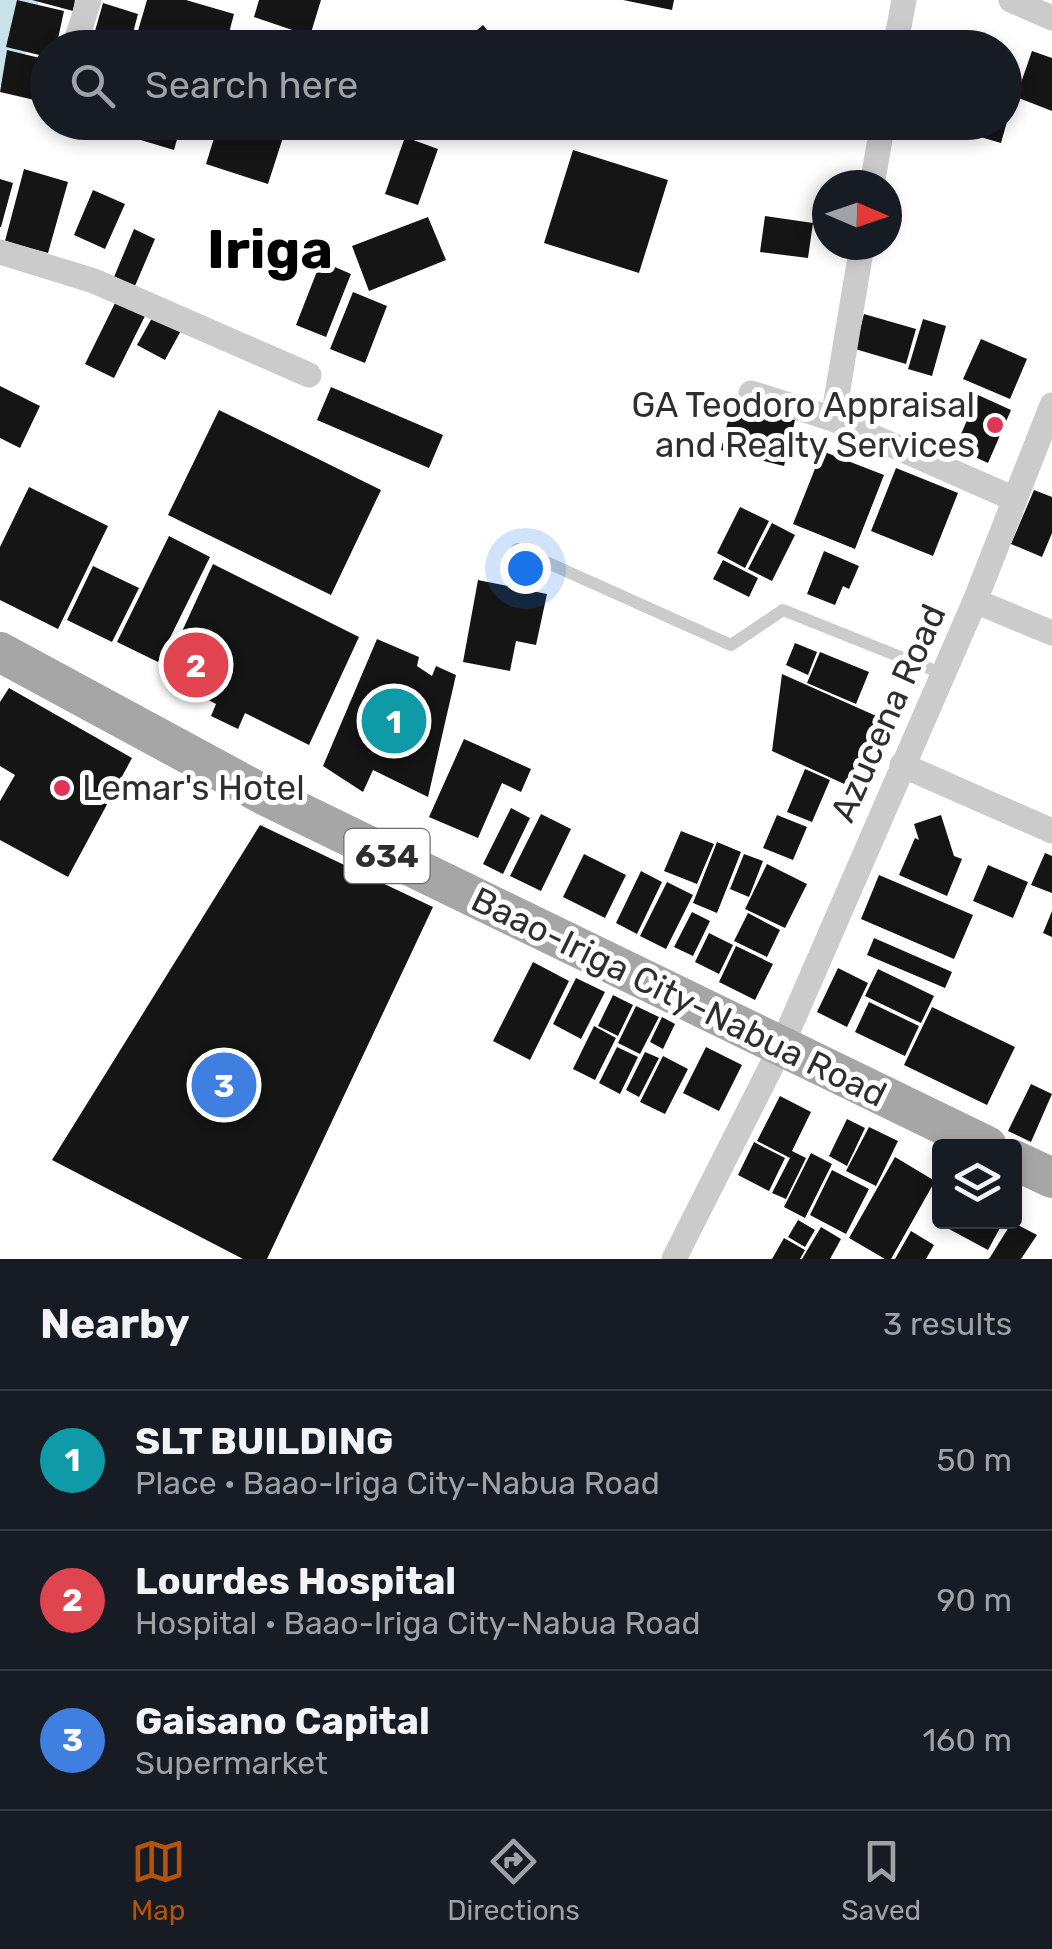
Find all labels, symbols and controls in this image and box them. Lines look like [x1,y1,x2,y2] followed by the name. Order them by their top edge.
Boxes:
[30,30,1022,140] search box
[65,58,120,113] icon: search
[145,62,358,108] text: Search here
[812,170,902,260] north arrow
[207,217,333,282] district label: Iriga
[632,384,975,466] place label: GA Teodoro Appraisal and Realty Services
[984,414,1006,436] marker: GA Teodoro Appraisal and Realty Services
[500,543,551,594] your location
[821,598,955,828] street label: Azucena Road
[164,628,228,702] pin: 2
[362,684,426,758] pin: 1
[82,767,305,809] place label: Lemar's Hotel
[51,777,73,799] marker: Lemar's Hotel
[344,829,430,883] road number: 634
[465,878,893,1116] street label: Baao-Iriga City-Nabua Road
[192,1048,256,1122] pin: 3
[932,1139,1022,1229] map controls
[932,1139,1022,1229] button: layers
[40,1299,190,1349] text: Nearby
[883,1305,1012,1343] text: 3 results
[135,1418,393,1464] text: SLT BUILDING
[65,1441,80,1479] text: 1
[936,1441,1012,1479] text: 50 m
[135,1464,660,1502] text: Place · Baao-Iriga City-Nabua Road
[135,1558,456,1604] text: Lourdes Hospital
[62,1581,83,1619] text: 2
[936,1581,1012,1619] text: 90 m
[135,1604,700,1642] text: Hospital · Baao-Iriga City-Nabua Road
[135,1698,430,1744] text: Gaisano Capital
[62,1721,83,1759] text: 3
[922,1721,1012,1759] text: 160 m
[135,1744,328,1782] text: Supermarket
[131,1834,186,1927] tab: Map
[447,1834,580,1927] tab: Directions
[841,1834,921,1927] tab: Saved

